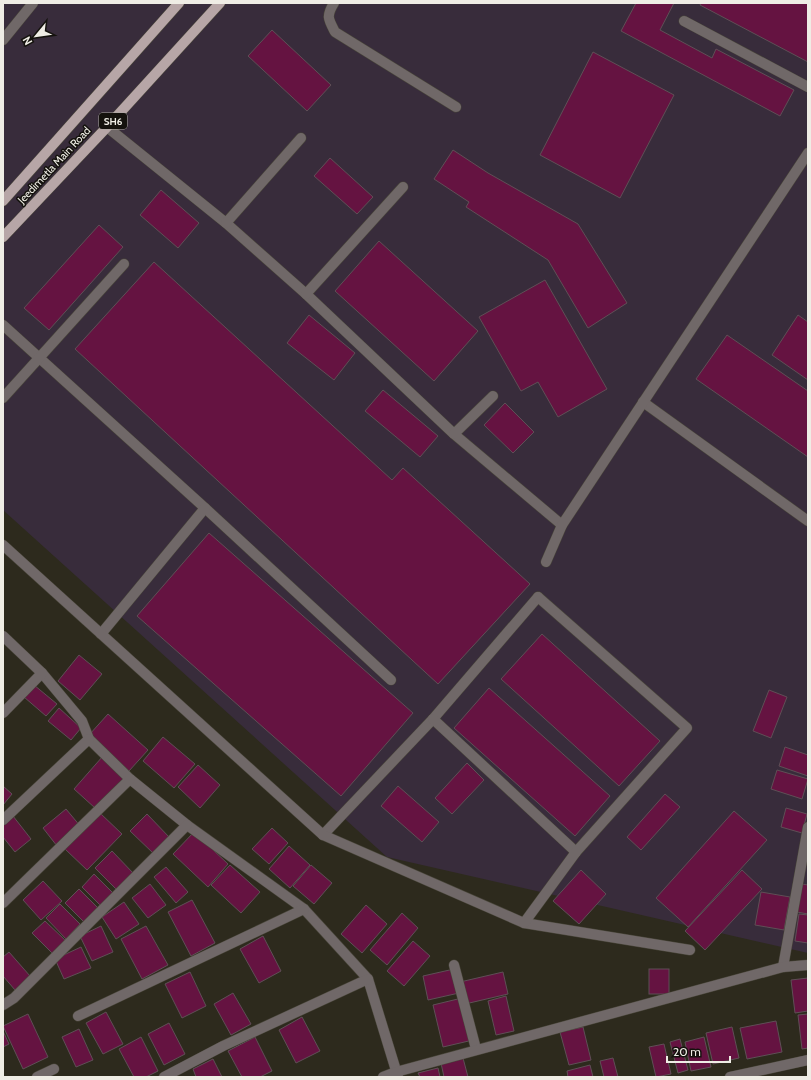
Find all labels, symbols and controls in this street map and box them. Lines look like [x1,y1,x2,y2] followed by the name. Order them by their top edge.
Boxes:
[16,16,56,56] north arrow
[19,34,35,48] text: N
[99,113,127,129] road number: SH6
[14,123,93,207] street label: Jeedimetla Main Road
[667,1038,730,1064] scale bar
[673,1044,701,1059] text: 20 m

